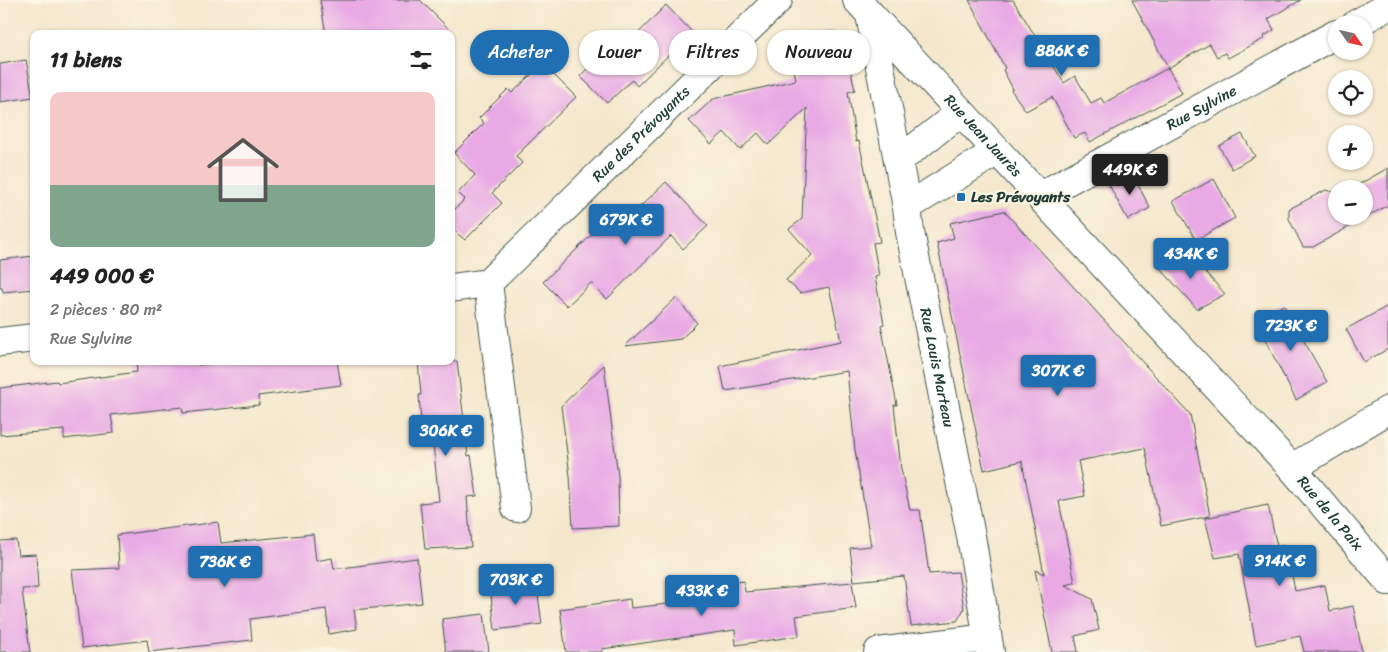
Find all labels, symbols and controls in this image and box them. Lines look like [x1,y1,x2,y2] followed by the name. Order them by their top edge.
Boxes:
[1328,15,1372,60] north arrow
[1328,15,1373,225] map controls
[470,30,569,75] chip: Acheter
[579,30,659,75] chip: Louer
[669,30,757,75] chip: Filtres
[767,30,870,75] chip: Nouveau
[1021,34,1103,77] pin: 886K €
[1036,36,1088,65] text: 886K €
[50,41,122,79] text: 11 biens
[407,46,435,74] icon: filters
[1328,70,1373,115] button: locate
[1161,78,1242,138] street label: Rue Sylvine
[586,79,696,188] street label: Rue des Prévoyants
[938,88,1029,184] street label: Rue Jean Jaurès
[198,125,288,215] icon: home
[1328,125,1373,170] button: +
[1089,154,1171,196] pin: 449K €
[1103,155,1157,184] text: 449K €
[1328,180,1373,225] button: −
[971,184,1071,210] place label: Les Prévoyants
[955,191,967,203] marker: Les Prévoyants
[585,204,667,246] pin: 679K €
[600,205,652,234] text: 679K €
[1150,238,1232,280] pin: 434K €
[1164,239,1218,268] text: 434K €
[50,257,154,295] text: 449 000 €
[50,295,162,324] text: 2 pièces · 80 m²
[913,306,962,430] street label: Rue Louis Marteau
[1250,310,1332,352] pin: 723K €
[1265,311,1317,340] text: 723K €
[50,324,132,353] text: Rue Sylvine
[1017,354,1099,397] pin: 307K €
[1032,356,1084,385] text: 307K €
[405,414,487,457] pin: 306K €
[420,416,472,445] text: 306K €
[1291,470,1370,557] street label: Rue de la Paix
[1239,544,1321,587] pin: 914K €
[184,546,266,588] pin: 736K €
[1254,546,1306,575] text: 914K €
[199,547,251,576] text: 736K €
[475,564,557,606] pin: 703K €
[490,565,542,594] text: 703K €
[661,574,743,617] pin: 433K €
[676,576,728,605] text: 433K €

